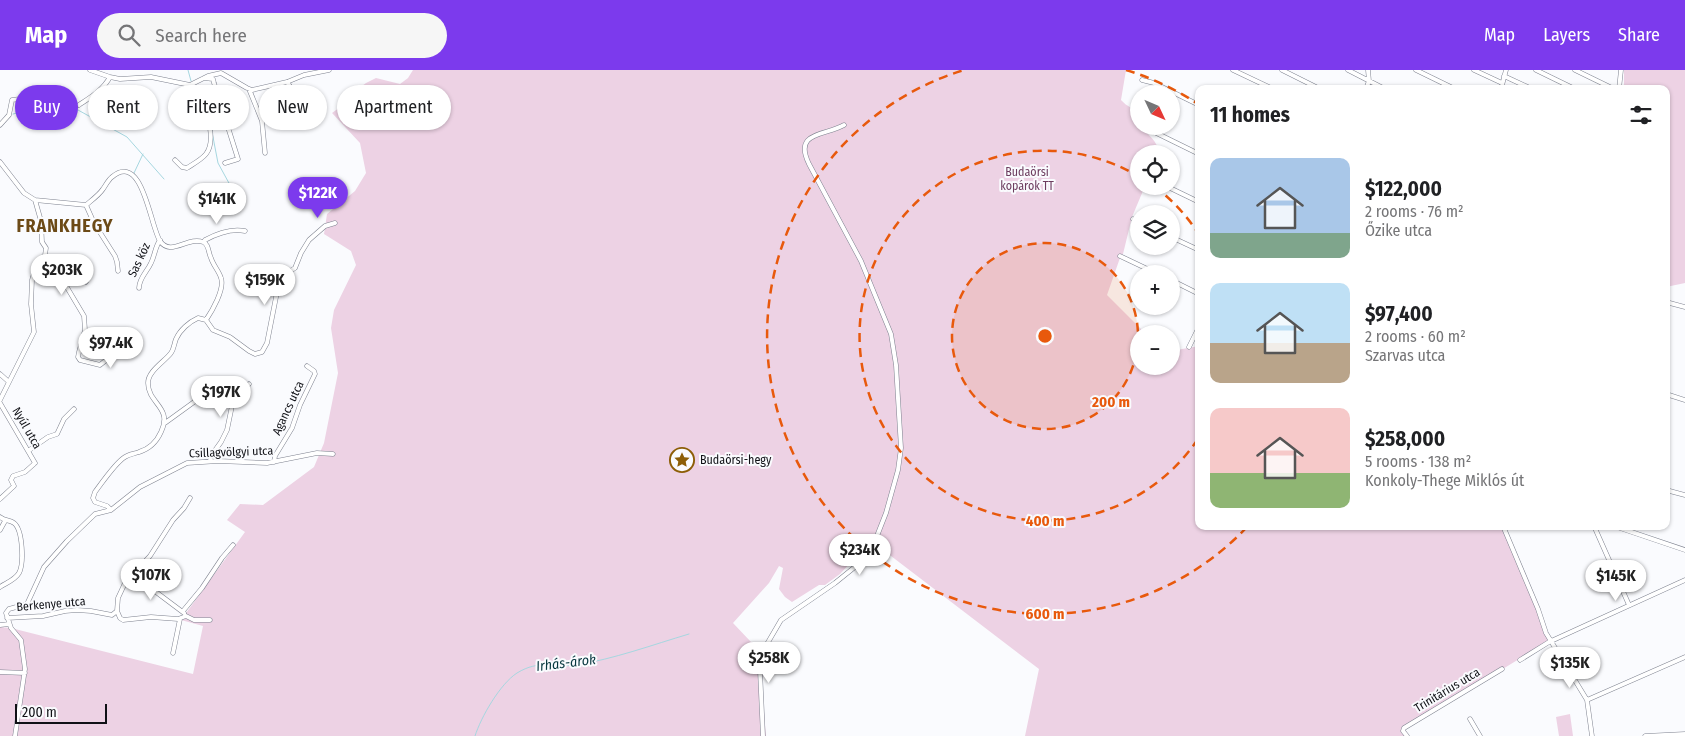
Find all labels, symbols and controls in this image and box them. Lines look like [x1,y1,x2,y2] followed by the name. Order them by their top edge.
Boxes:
[97,13,447,58] search box
[25,21,67,49] text: Map
[115,21,143,49] icon: search
[155,24,247,47] text: Search here
[1484,24,1515,46] text: Map
[1543,24,1590,46] text: Layers
[1618,24,1660,46] text: Share
[15,85,78,130] chip: Buy
[88,85,158,130] chip: Rent
[168,85,249,130] chip: Filters
[259,85,327,130] chip: New
[337,85,451,130] chip: Apartment
[1130,85,1180,135] north arrow
[1130,85,1180,375] map controls
[1627,101,1655,129] icon: filters
[1210,102,1290,128] text: 11 homes
[1130,145,1180,195] button: locate
[1000,165,1054,193] park label: Budaörsi kopárok TT
[283,176,353,219] pin: $122K
[1365,176,1442,202] text: $122,000
[1250,178,1310,238] icon: home
[182,182,252,225] pin: $141K
[299,183,337,202] text: $122K
[198,189,236,208] text: $141K
[1365,202,1464,221] text: 2 rooms · 76 m²
[1130,205,1180,255] button: layers
[16,215,114,237] district label: FRANKHEGY
[1365,221,1432,240] text: Őzike utca
[125,240,153,279] street label: Sas köz
[27,254,97,296] pin: $203K
[42,260,82,279] text: $203K
[230,264,300,306] pin: $159K
[1130,265,1180,315] button: +
[245,270,285,289] text: $159K
[1365,301,1433,327] text: $97,400
[1250,303,1310,363] icon: home
[1130,325,1180,375] button: −
[70,326,152,369] pin: $97.4K
[1036,327,1054,345] centre of rings
[1365,327,1466,346] text: 2 rooms · 60 m²
[89,333,133,352] text: $97.4K
[1365,346,1445,365] text: Szarvas utca
[186,376,256,418] pin: $197K
[269,379,307,437] street label: Agancs utca
[202,382,240,401] text: $197K
[1091,393,1130,411] text: 200 m
[9,405,45,451] street label: Nyúl utca
[1365,426,1445,452] text: $258,000
[1250,428,1310,488] icon: home
[189,444,273,460] street label: Csillagvölgyi utca
[669,447,695,473] place icon: Budaörsi-hegy
[1365,452,1471,471] text: 5 rooms · 138 m²
[700,453,772,467] place label: Budaörsi-hegy
[1365,471,1524,490] text: Konkoly-Thege Miklós út
[1026,512,1064,530] text: 400 m
[825,534,895,576] pin: $234K
[840,540,880,559] text: $234K
[116,558,186,601] pin: $107K
[1581,560,1651,602] pin: $145K
[132,565,170,584] text: $107K
[1596,566,1636,585] text: $145K
[16,594,86,614] street label: Berkenye utca
[1026,605,1064,623] text: 600 m
[734,642,804,684] pin: $258K
[1535,646,1605,689] pin: $135K
[749,648,789,667] text: $258K
[535,651,597,675] water label: Irhás-árok
[1551,653,1589,672] text: $135K
[1412,665,1482,715] street label: Trinitárius utca
[15,701,108,724] scale bar
[22,704,57,721] text: 200 m

